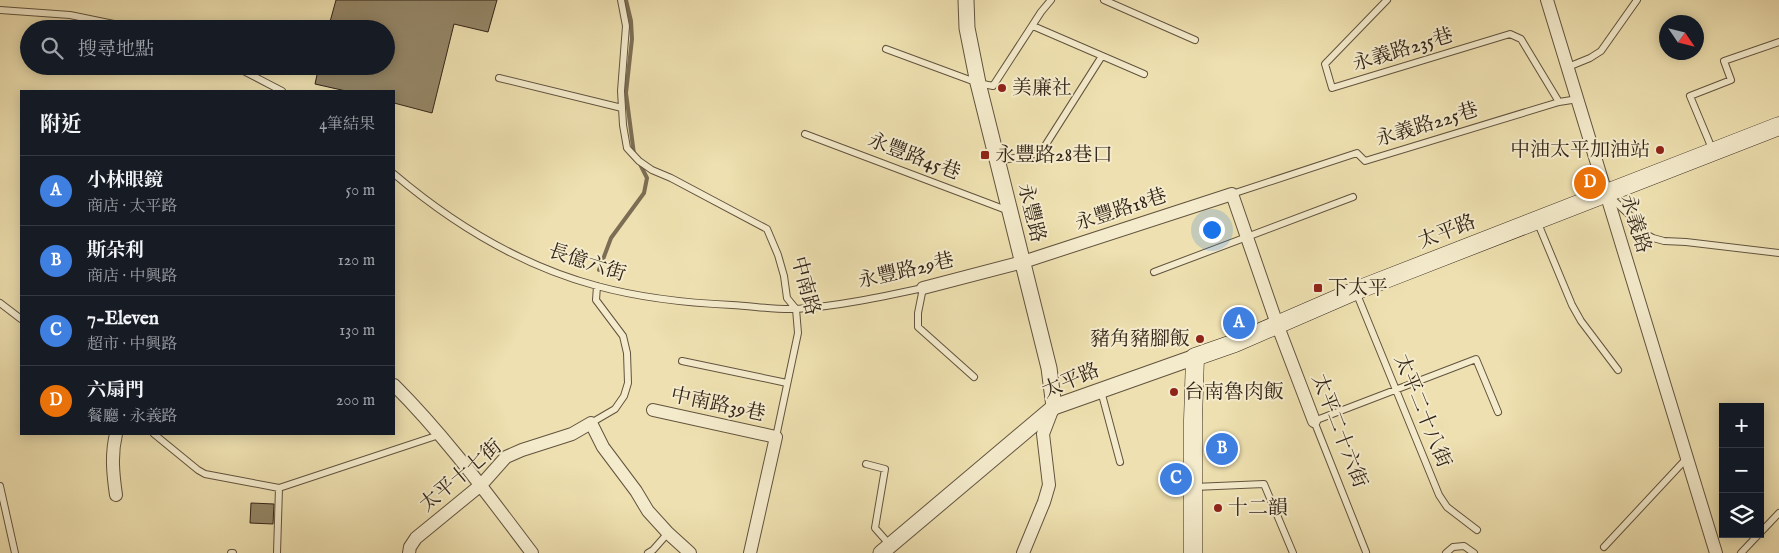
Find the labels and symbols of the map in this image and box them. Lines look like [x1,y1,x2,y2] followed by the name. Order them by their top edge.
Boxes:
[1659,15,1704,60] north arrow
[1350,23,1456,77] street label: 永義路235巷
[1012,76,1072,101] place label: 美廉社
[996,82,1008,94] marker: 美廉社
[1373,98,1481,152] street label: 永義路225巷
[864,128,964,186] street label: 永豐路45巷
[1510,138,1650,163] place label: 中油太平加油站
[995,143,1112,168] place label: 永豐路28巷口
[1654,144,1666,156] marker: 中油太平加油站
[979,149,991,161] marker: 永豐路28巷口
[1574,164,1606,202] pin: D
[1012,181,1050,245] street label: 永豐路
[1072,183,1170,237] street label: 永豐路18巷
[1614,192,1656,256] street label: 永義路
[1415,210,1479,254] street label: 太平路
[1199,217,1225,243] your location
[545,239,629,287] street label: 長億六街
[855,248,957,294] street label: 永豐路29巷
[785,254,825,318] street label: 中南路
[1328,276,1388,301] place label: 下太平
[1312,282,1324,294] marker: 下太平
[1223,304,1255,342] pin: A
[1090,327,1190,352] place label: 豬角豬腳飯
[1194,333,1206,345] marker: 豬角豬腳飯
[1388,351,1456,471] street label: 太平二十八街
[1039,358,1103,404] street label: 太平路
[1306,371,1372,491] street label: 太平二十六街
[1184,380,1284,405] place label: 台南魯肉飯
[668,383,768,427] street label: 中南路39巷
[1168,386,1180,398] marker: 台南魯肉飯
[1206,430,1238,468] pin: B
[415,434,507,518] street label: 太平十七街
[1160,460,1192,498] pin: C
[1228,496,1288,521] place label: 十二韻
[1212,502,1224,514] marker: 十二韻

